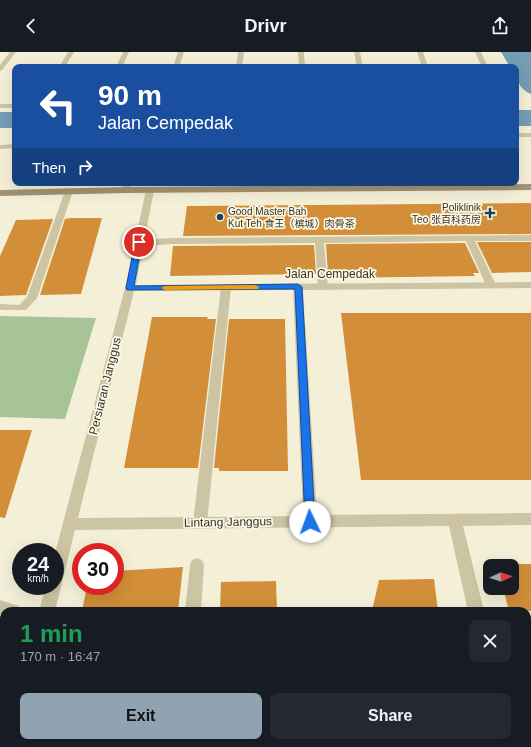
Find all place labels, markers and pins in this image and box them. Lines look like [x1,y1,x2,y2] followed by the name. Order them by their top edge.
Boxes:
[412,202,482,225] place label: Poliklinik Teo 张百科药房
[228,206,356,229] place label: Good Master Bah Kut Teh 食王（槟城）肉骨茶
[484,207,496,219] marker: Poliklinik Teo 张百科药房
[215,212,225,222] marker: Good Master Bah Kut Teh 食王（槟城）肉骨茶
[122,225,156,259] pin

